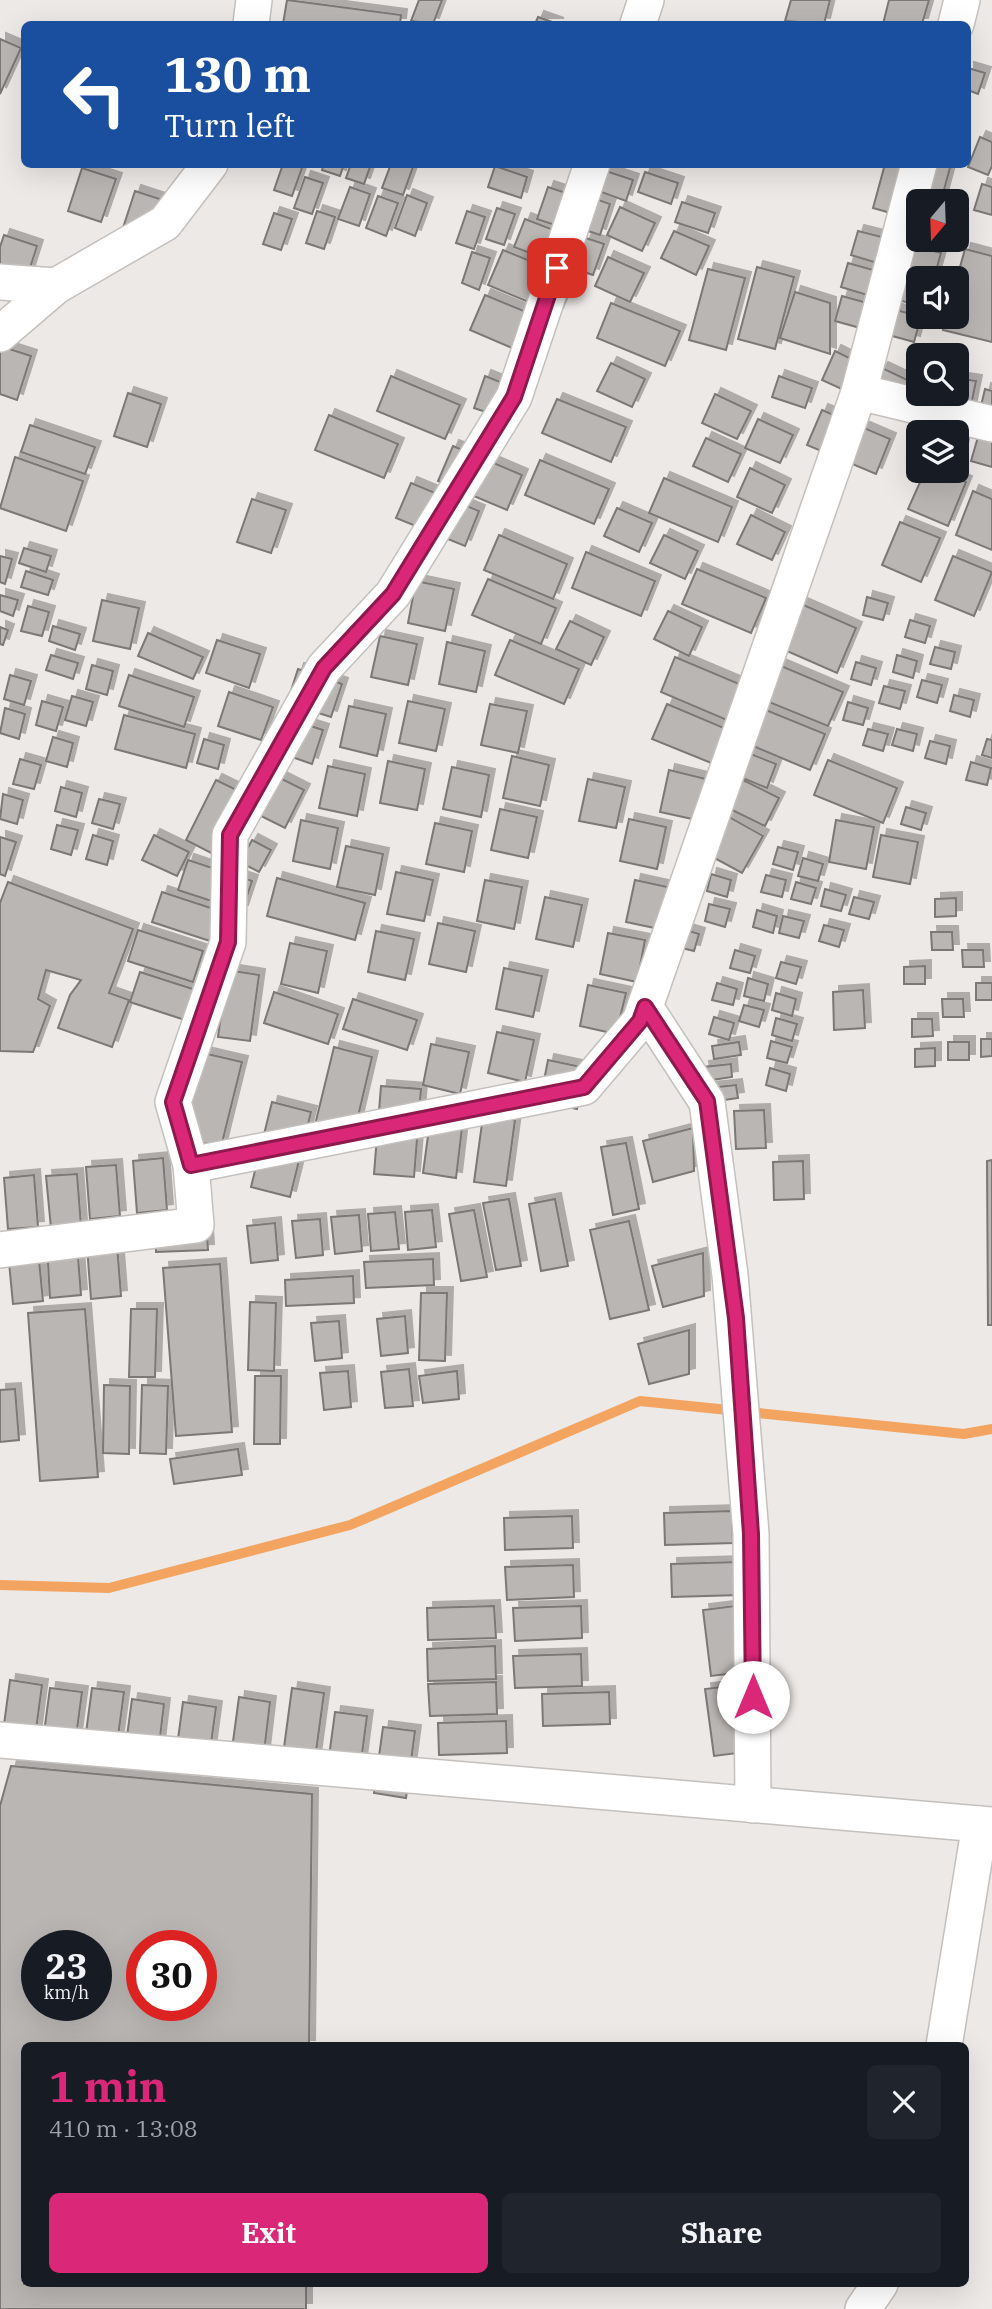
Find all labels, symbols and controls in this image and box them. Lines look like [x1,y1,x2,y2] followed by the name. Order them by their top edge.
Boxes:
[164,42,311,105] text: 130 m
[49,49,140,140] icon: left
[164,104,295,146] text: Turn left
[906,189,970,252] north arrow
[906,189,969,483] map controls
[527,238,587,298] pin
[538,249,576,287] icon: arrive
[906,266,969,329] button: sound
[906,343,969,406] button: search
[906,420,969,483] button: layers
[716,1660,790,1734] position arrow
[126,1930,217,2021] speed limit sign: 30
[45,1943,88,1989] text: 23
[44,1981,89,2004] text: km/h
[49,2059,167,2114] text: 1 min
[867,2065,941,2139] button: close
[49,2113,198,2143] text: 410 m · 13:08
[49,2193,488,2273] button: Exit
[502,2193,941,2273] button: Share

